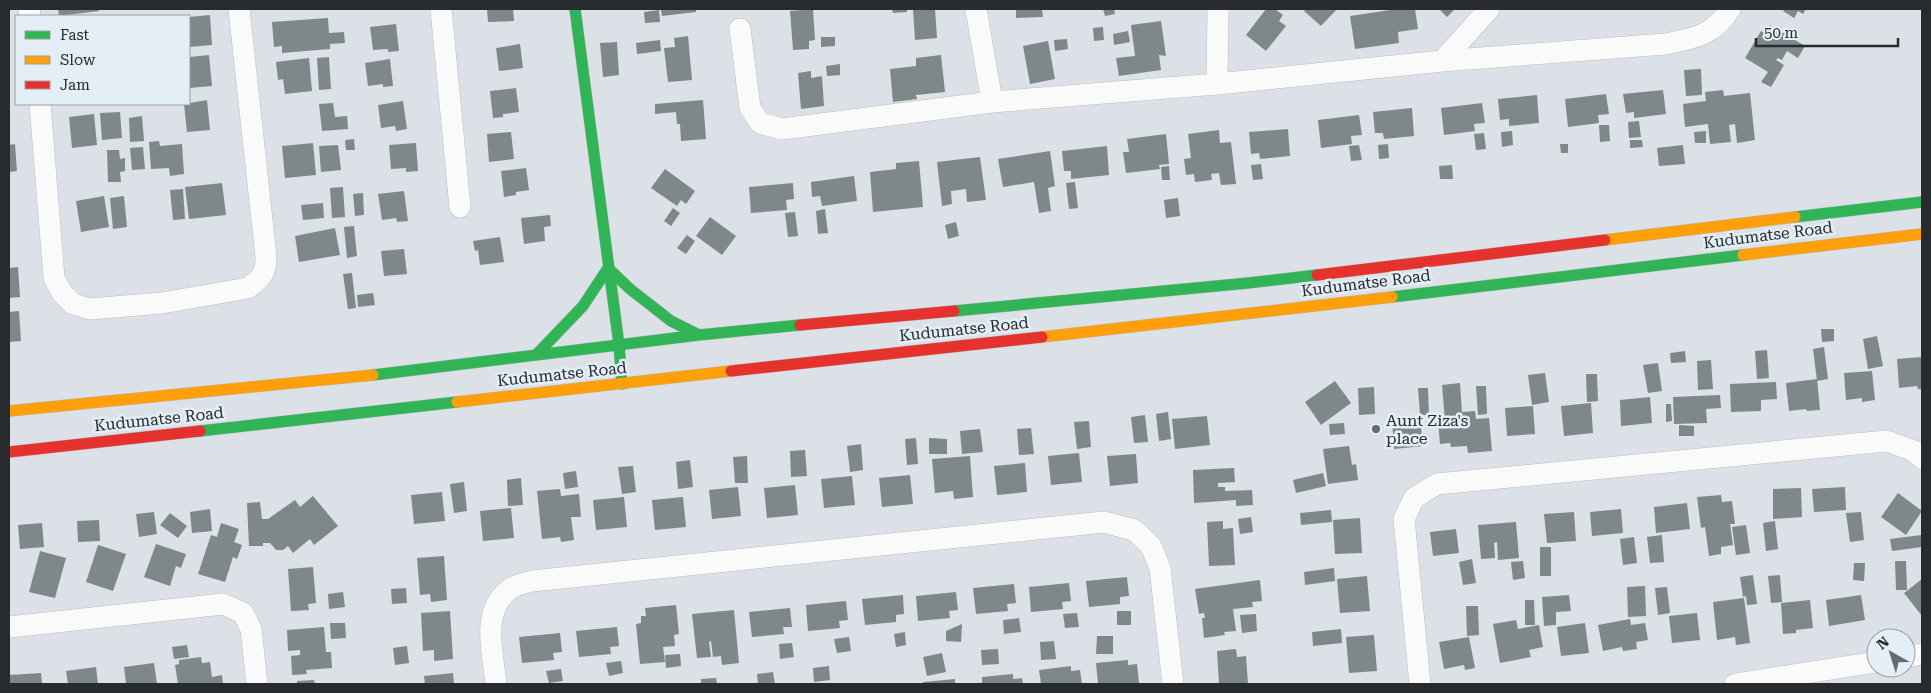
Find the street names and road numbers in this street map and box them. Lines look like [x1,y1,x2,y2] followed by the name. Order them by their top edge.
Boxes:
[1702,218,1834,252] street label: Kudumatse Road
[1300,266,1432,300] street label: Kudumatse Road
[898,313,1030,345] street label: Kudumatse Road
[496,358,628,390] street label: Kudumatse Road
[93,403,225,435] street label: Kudumatse Road

